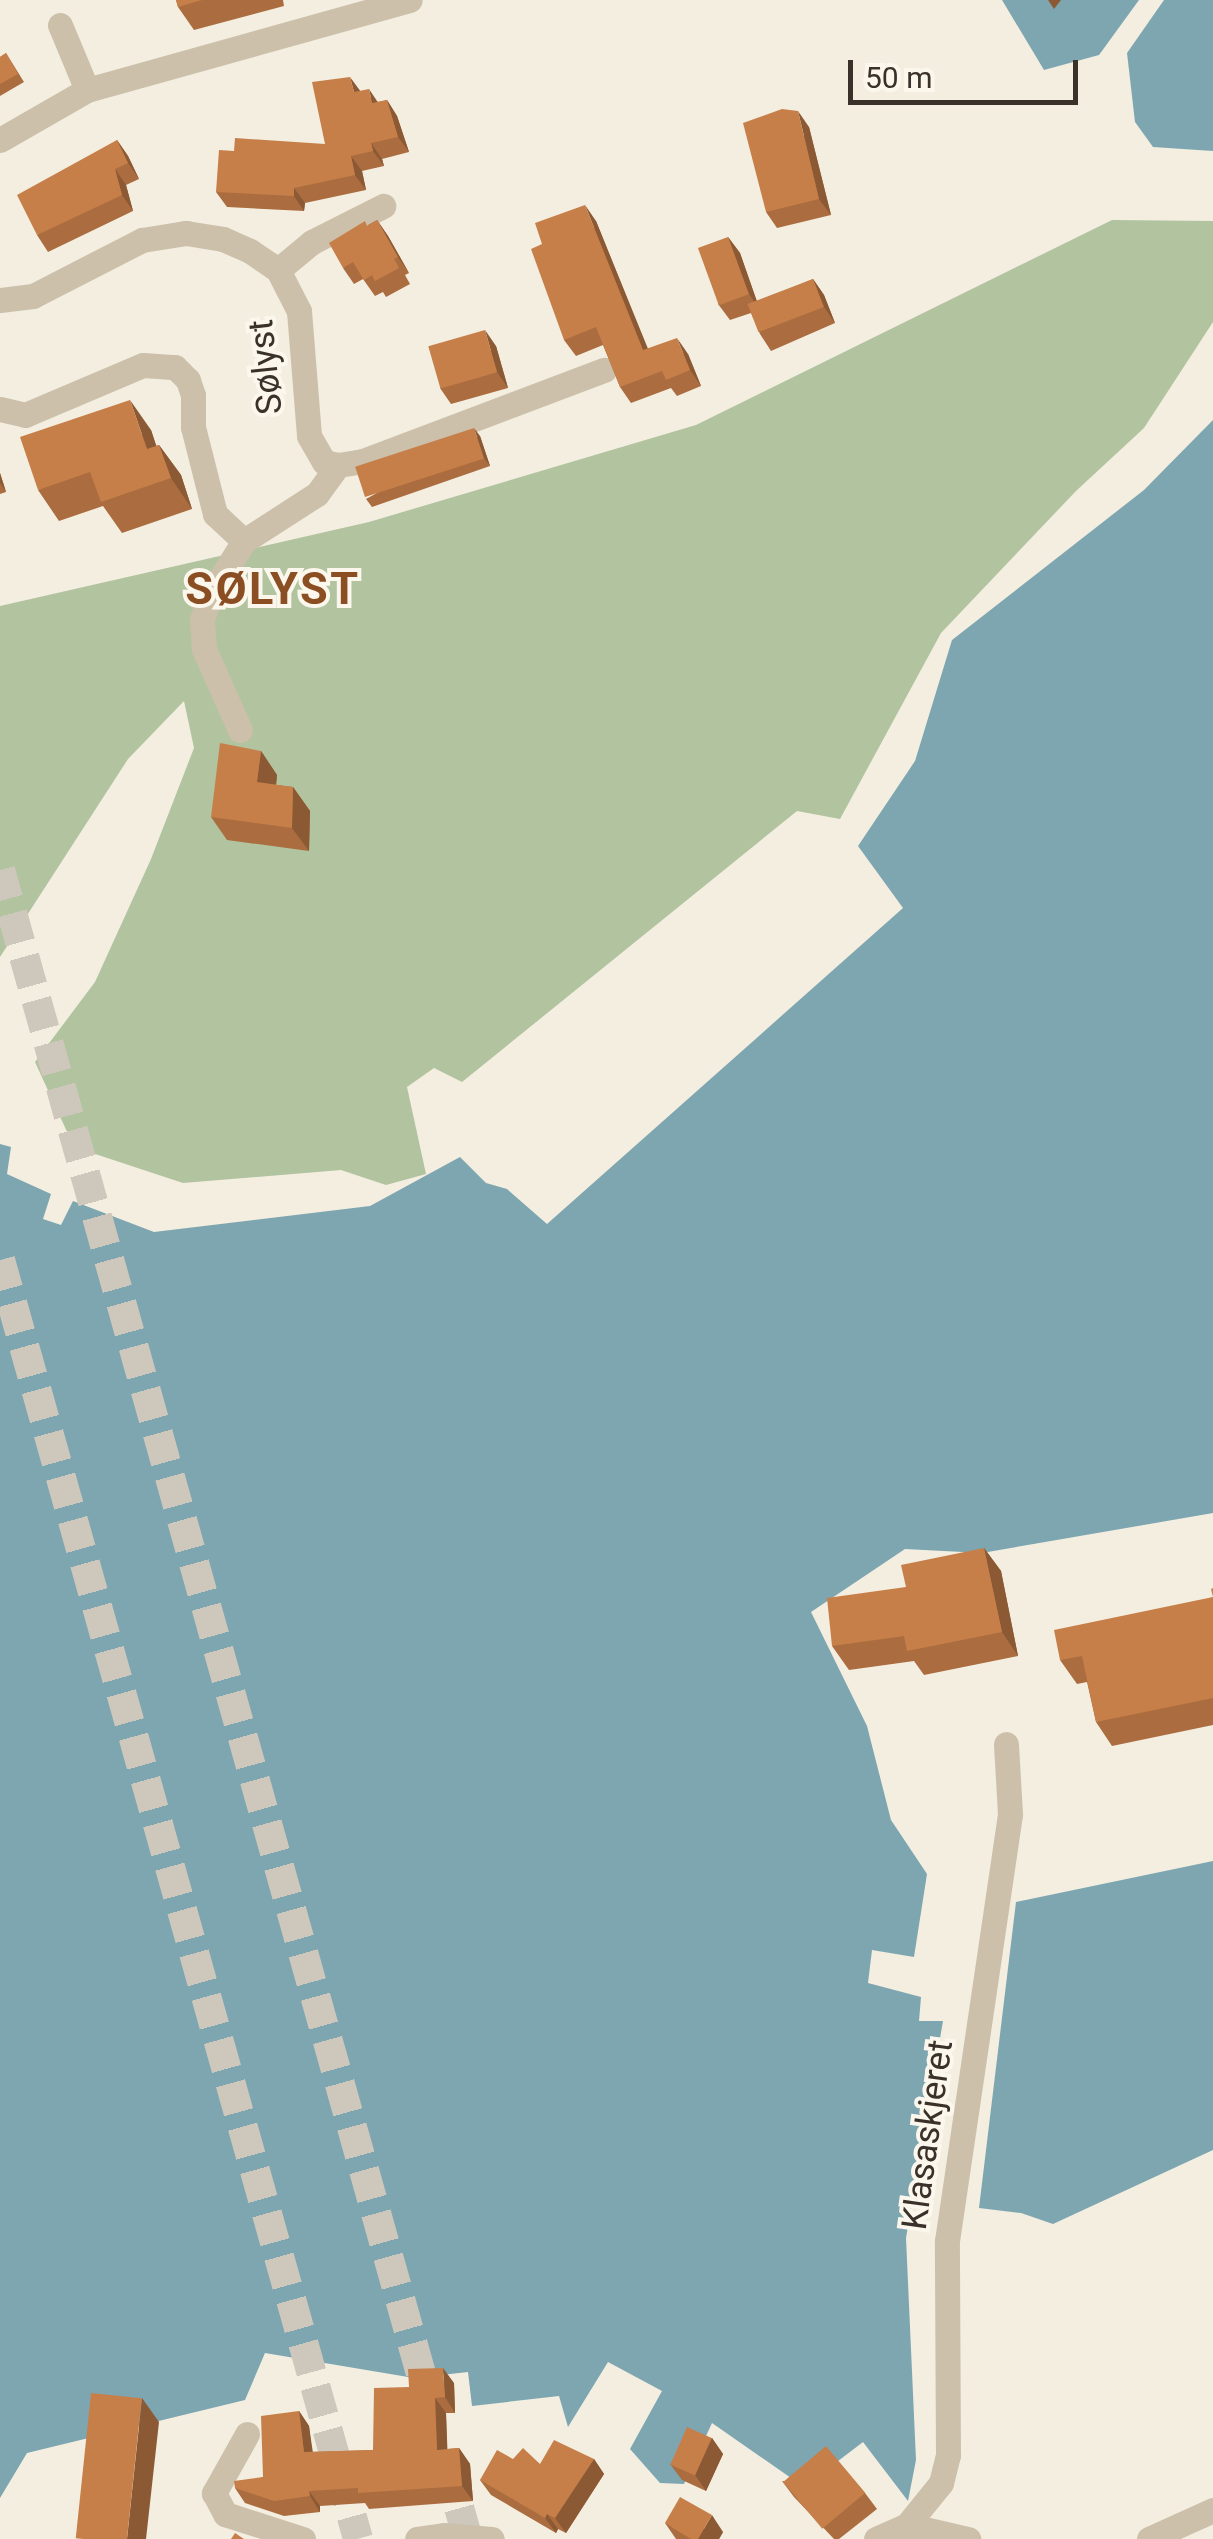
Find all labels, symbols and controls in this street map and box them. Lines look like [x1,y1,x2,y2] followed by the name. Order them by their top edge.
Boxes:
[853,40,1083,102] scale bar
[865,60,932,95] text: 50 m
[240,317,292,417] street label: Sølyst
[185,562,361,616] district label: SØLYST
[894,2038,962,2232] street label: Klasaskjeret

